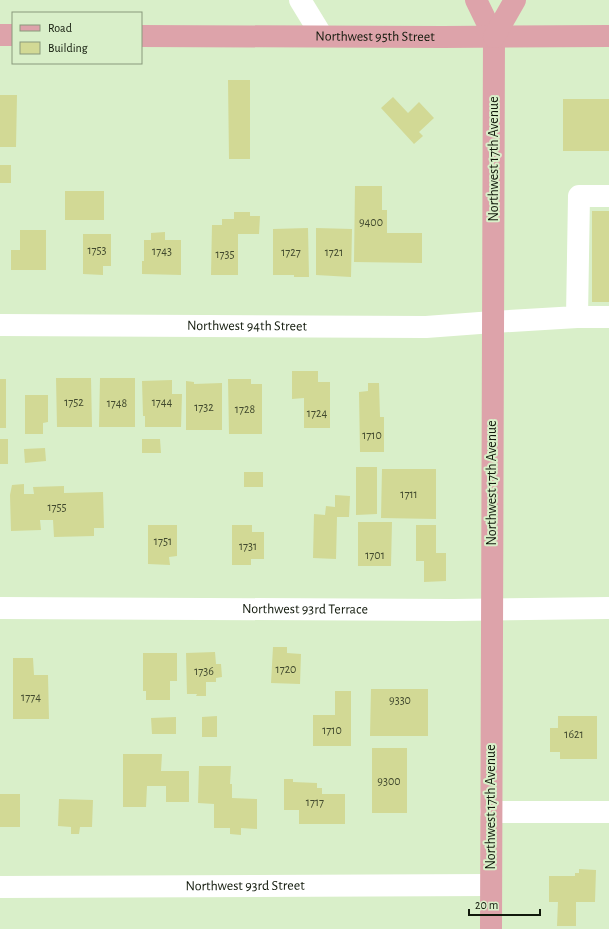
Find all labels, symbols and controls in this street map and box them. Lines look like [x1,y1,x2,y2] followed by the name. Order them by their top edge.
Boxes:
[12,12,142,64] legend
[48,22,72,34] text: Road
[315,30,435,44] street label: Northwest 95th Street
[48,42,88,54] text: Building
[487,96,501,222] street label: Northwest 17th Avenue
[359,216,383,228] house number: 9400
[87,244,107,256] house number: 1753
[152,245,172,257] house number: 1743
[281,246,301,258] house number: 1727
[325,246,343,258] house number: 1721
[215,248,235,260] house number: 1735
[187,319,308,333] street label: Northwest 94th Street
[64,396,84,408] house number: 1752
[152,396,173,408] house number: 1744
[107,397,128,409] house number: 1748
[194,401,214,413] house number: 1732
[235,403,255,415] house number: 1728
[307,407,327,419] house number: 1724
[485,420,499,546] street label: Northwest 17th Avenue
[362,429,382,441] house number: 1710
[400,488,418,500] house number: 1711
[47,501,67,513] house number: 1755
[154,535,172,547] house number: 1751
[239,540,257,552] house number: 1731
[365,549,385,561] house number: 1701
[242,602,368,617] street label: Northwest 93rd Terrace
[276,663,296,675] house number: 1720
[194,665,214,677] house number: 1736
[21,691,41,703] house number: 1774
[389,694,411,706] house number: 9330
[322,724,342,736] house number: 1710
[564,728,584,740] house number: 1621
[484,744,498,870] street label: Northwest 17th Avenue
[377,775,401,787] house number: 9300
[306,796,324,808] house number: 1717
[185,879,305,893] street label: Northwest 93rd Street
[469,891,540,917] scale bar
[475,899,498,911] text: 20 m

